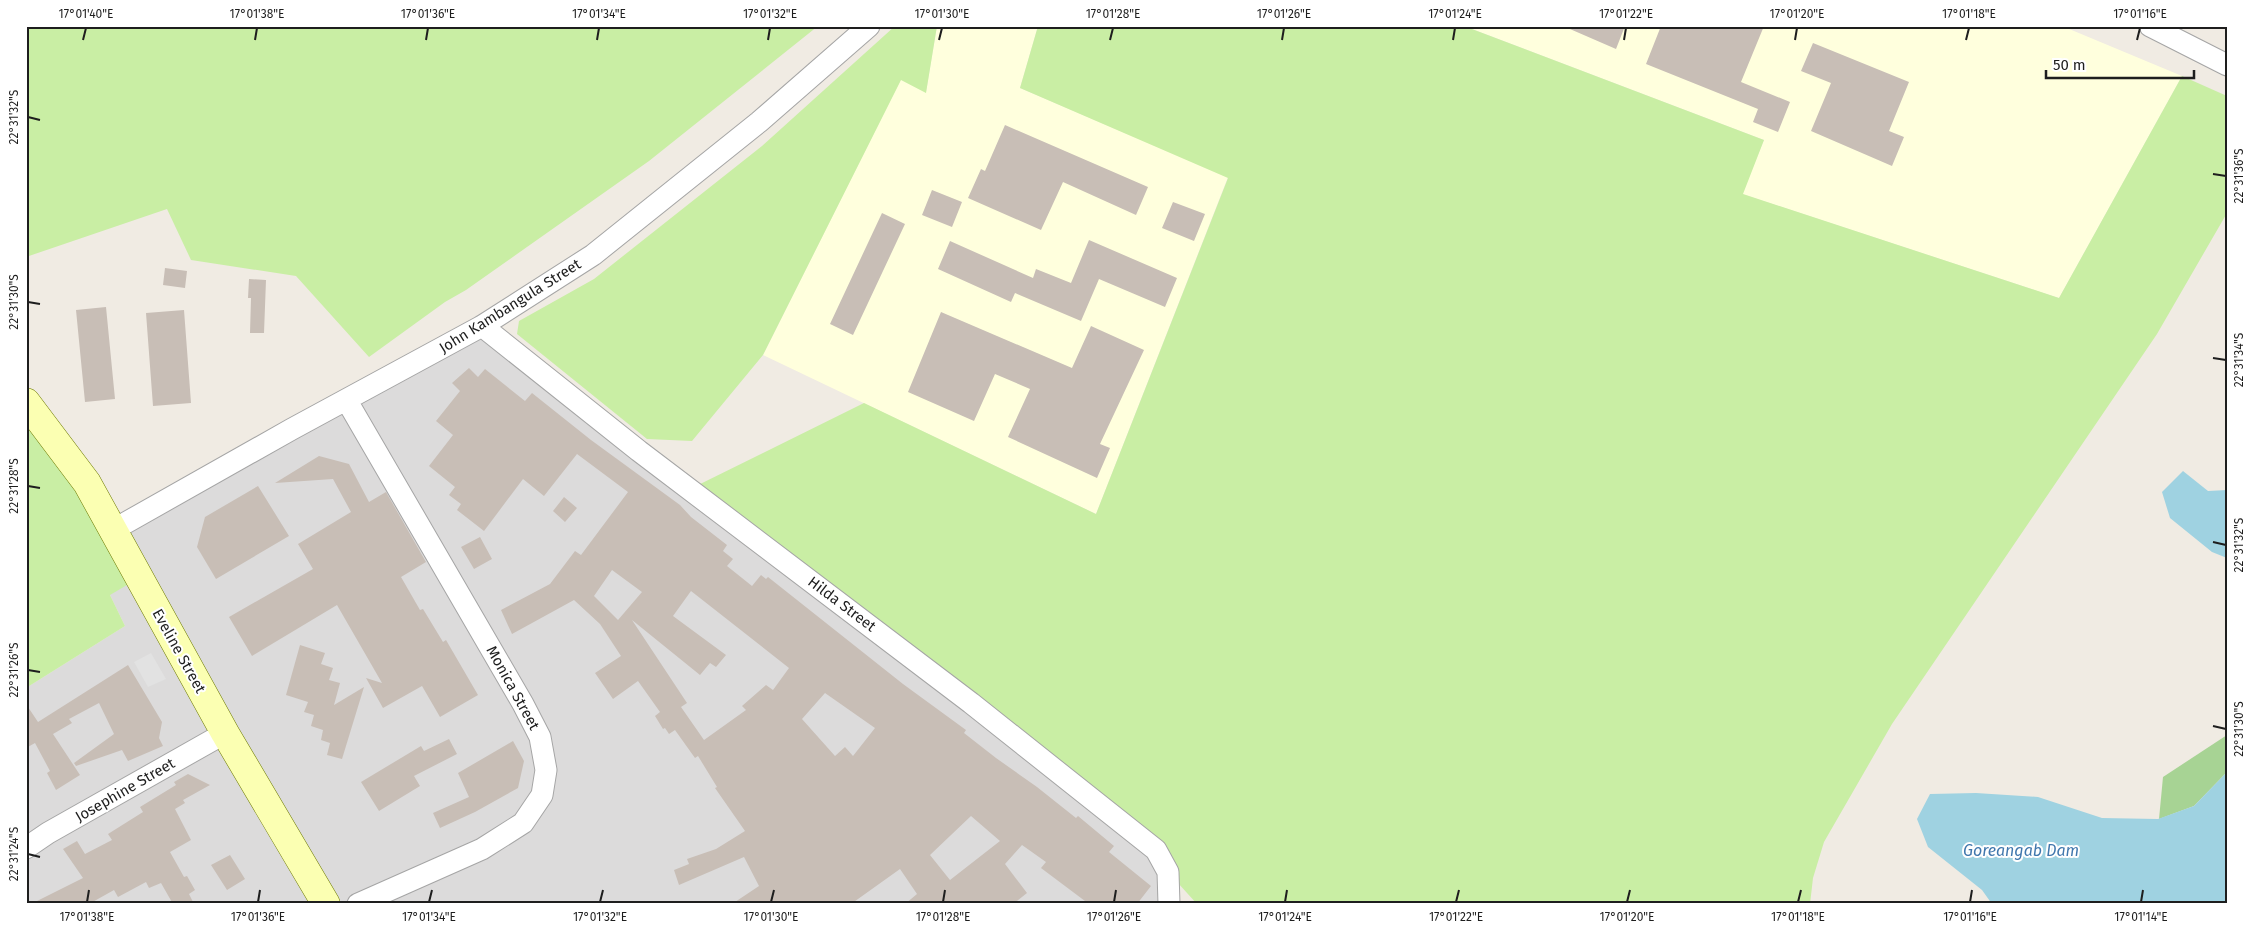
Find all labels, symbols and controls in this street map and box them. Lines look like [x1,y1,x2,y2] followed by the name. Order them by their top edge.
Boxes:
[59,7,113,21] text: 17°01'40"E
[230,7,284,21] text: 17°01'38"E
[401,7,455,21] text: 17°01'36"E
[572,7,626,21] text: 17°01'34"E
[743,7,797,21] text: 17°01'32"E
[915,7,969,21] text: 17°01'30"E
[1086,7,1140,21] text: 17°01'28"E
[1257,7,1311,21] text: 17°01'26"E
[1428,7,1482,21] text: 17°01'24"E
[1599,7,1653,21] text: 17°01'22"E
[1770,7,1824,21] text: 17°01'20"E
[1942,7,1996,21] text: 17°01'18"E
[2113,7,2167,21] text: 17°01'16"E
[2046,48,2193,80] scale bar
[2053,56,2086,74] text: 50 m
[7,89,21,144] text: 22°31'32"S
[2232,148,2246,204] text: 22°31'36"S
[436,255,585,357] street label: John Kambangula Street
[7,274,21,330] text: 22°31'30"S
[2232,332,2246,387] text: 22°31'34"S
[7,458,21,514] text: 22°31'28"S
[2232,517,2246,572] text: 22°31'32"S
[804,573,880,636] street label: Hilda Street
[148,606,210,697] street label: Eveline Street
[7,642,21,698] text: 22°31'26"S
[483,643,544,734] street label: Monica Street
[2232,701,2246,757] text: 22°31'30"S
[72,754,179,826] street label: Josephine Street
[7,826,21,881] text: 22°31'24"S
[1963,841,2079,860] water label: Goreangab Dam
[60,910,114,924] text: 17°01'38"E
[231,910,285,924] text: 17°01'36"E
[402,910,456,924] text: 17°01'34"E
[573,910,627,924] text: 17°01'32"E
[744,910,798,924] text: 17°01'30"E
[916,910,970,924] text: 17°01'28"E
[1087,910,1141,924] text: 17°01'26"E
[1258,910,1312,924] text: 17°01'24"E
[1429,910,1483,924] text: 17°01'22"E
[1600,910,1654,924] text: 17°01'20"E
[1771,910,1825,924] text: 17°01'18"E
[1943,910,1997,924] text: 17°01'16"E
[2114,910,2168,924] text: 17°01'14"E

